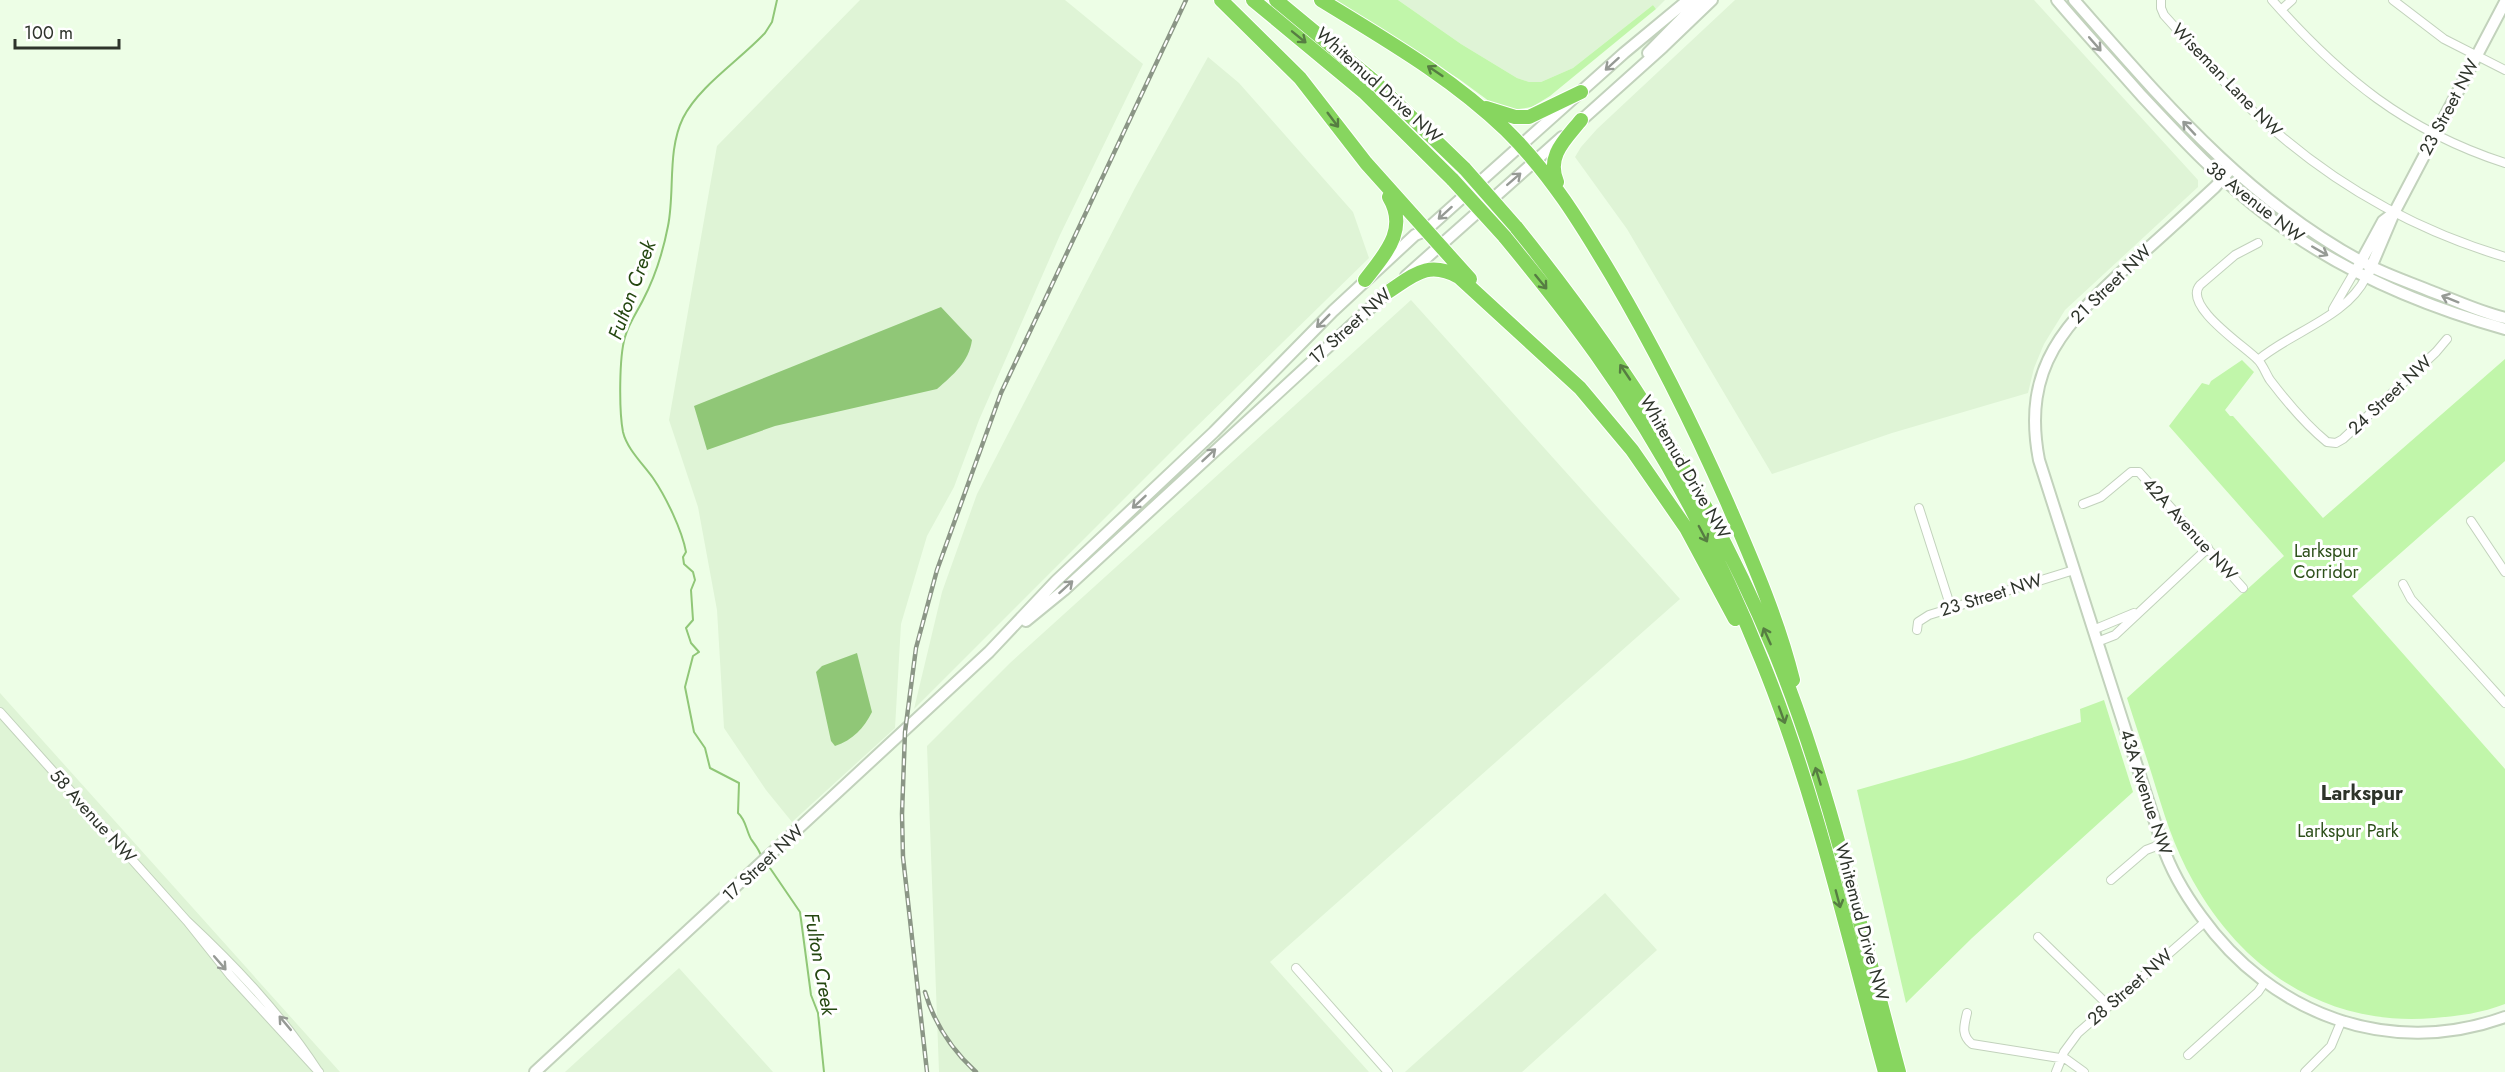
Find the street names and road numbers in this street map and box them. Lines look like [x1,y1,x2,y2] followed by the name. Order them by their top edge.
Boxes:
[2166,17,2288,143] street label: Wiseman Lane NW
[1310,21,1448,149] street label: Whitemud Drive NW
[2413,54,2485,160] street label: 23 Street NW
[2200,155,2310,249] street label: 38 Avenue NW
[2065,238,2158,329] street label: 21 Street NW
[1303,282,1397,370] street label: 17 Street NW
[2342,349,2438,441] street label: 24 Street NW
[1633,390,1737,544] street label: Whitemud Drive NW
[2136,472,2244,587] street label: 42A Avenue NW
[1937,567,2045,623] street label: 23 Street NW
[2113,726,2179,858] street label: 43A Avenue NW
[44,763,142,869] street label: 58 Avenue NW
[716,818,810,908] street label: 17 Street NW
[1828,840,1896,1004] street label: Whitemud Drive NW
[2082,942,2179,1031] street label: 28 Street NW

